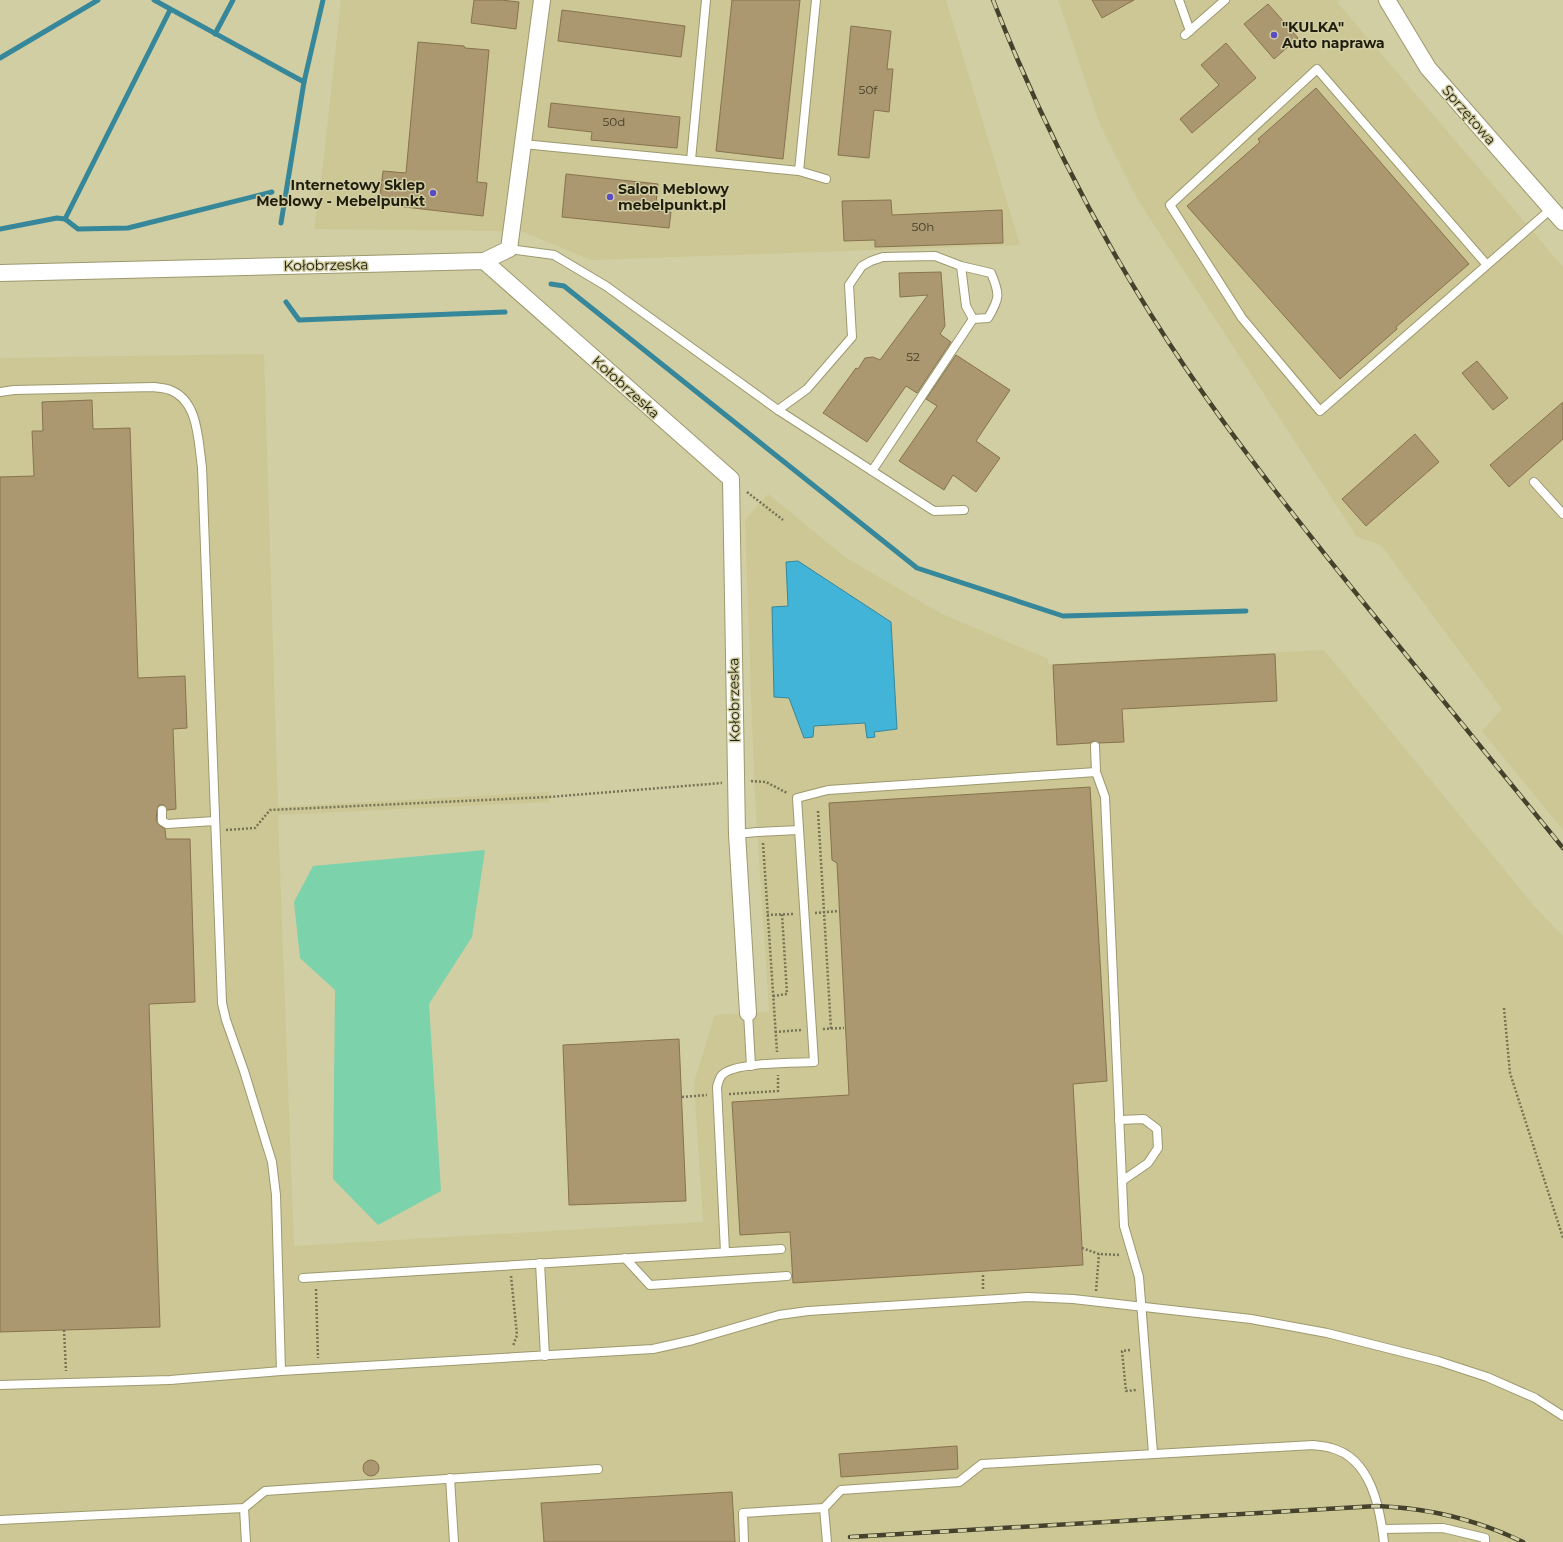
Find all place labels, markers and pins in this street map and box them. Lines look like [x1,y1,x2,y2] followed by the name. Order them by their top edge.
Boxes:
[1281,18,1385,52] place label: "KULKA" Auto naprawa
[1269,30,1279,40] marker: "KULKA" Auto naprawa
[256,176,425,210] place label: Internetowy Sklep Meblowy - Mebelpunkt
[618,180,730,214] place label: Salon Meblowy mebelpunkt.pl
[428,188,438,198] marker: Internetowy Sklep Meblowy - Mebelpunkt
[605,192,615,202] marker: Salon Meblowy mebelpunkt.pl

